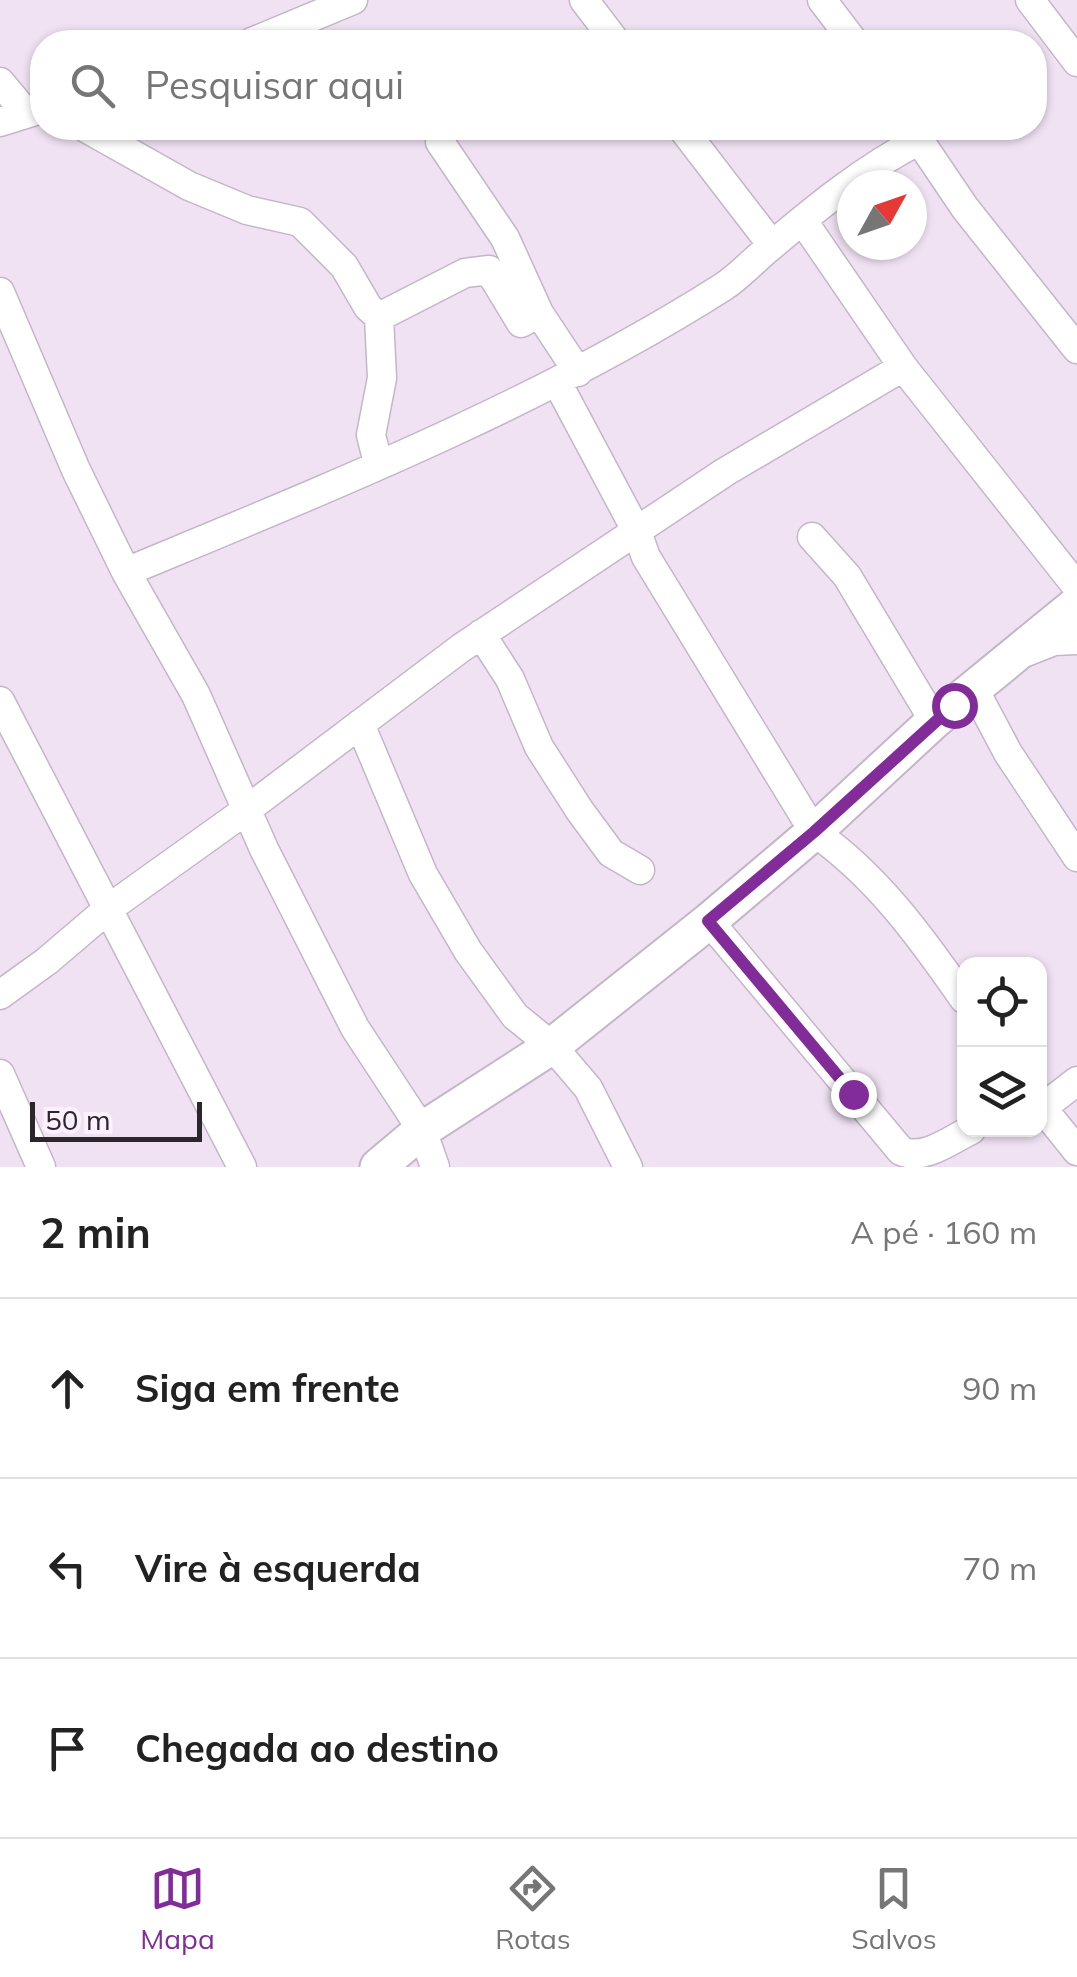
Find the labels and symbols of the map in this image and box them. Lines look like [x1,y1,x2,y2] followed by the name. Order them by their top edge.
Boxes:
[837,170,927,260] north arrow
[932,683,978,729] route start
[831,1072,877,1118] route end
[30,1097,202,1142] scale bar

